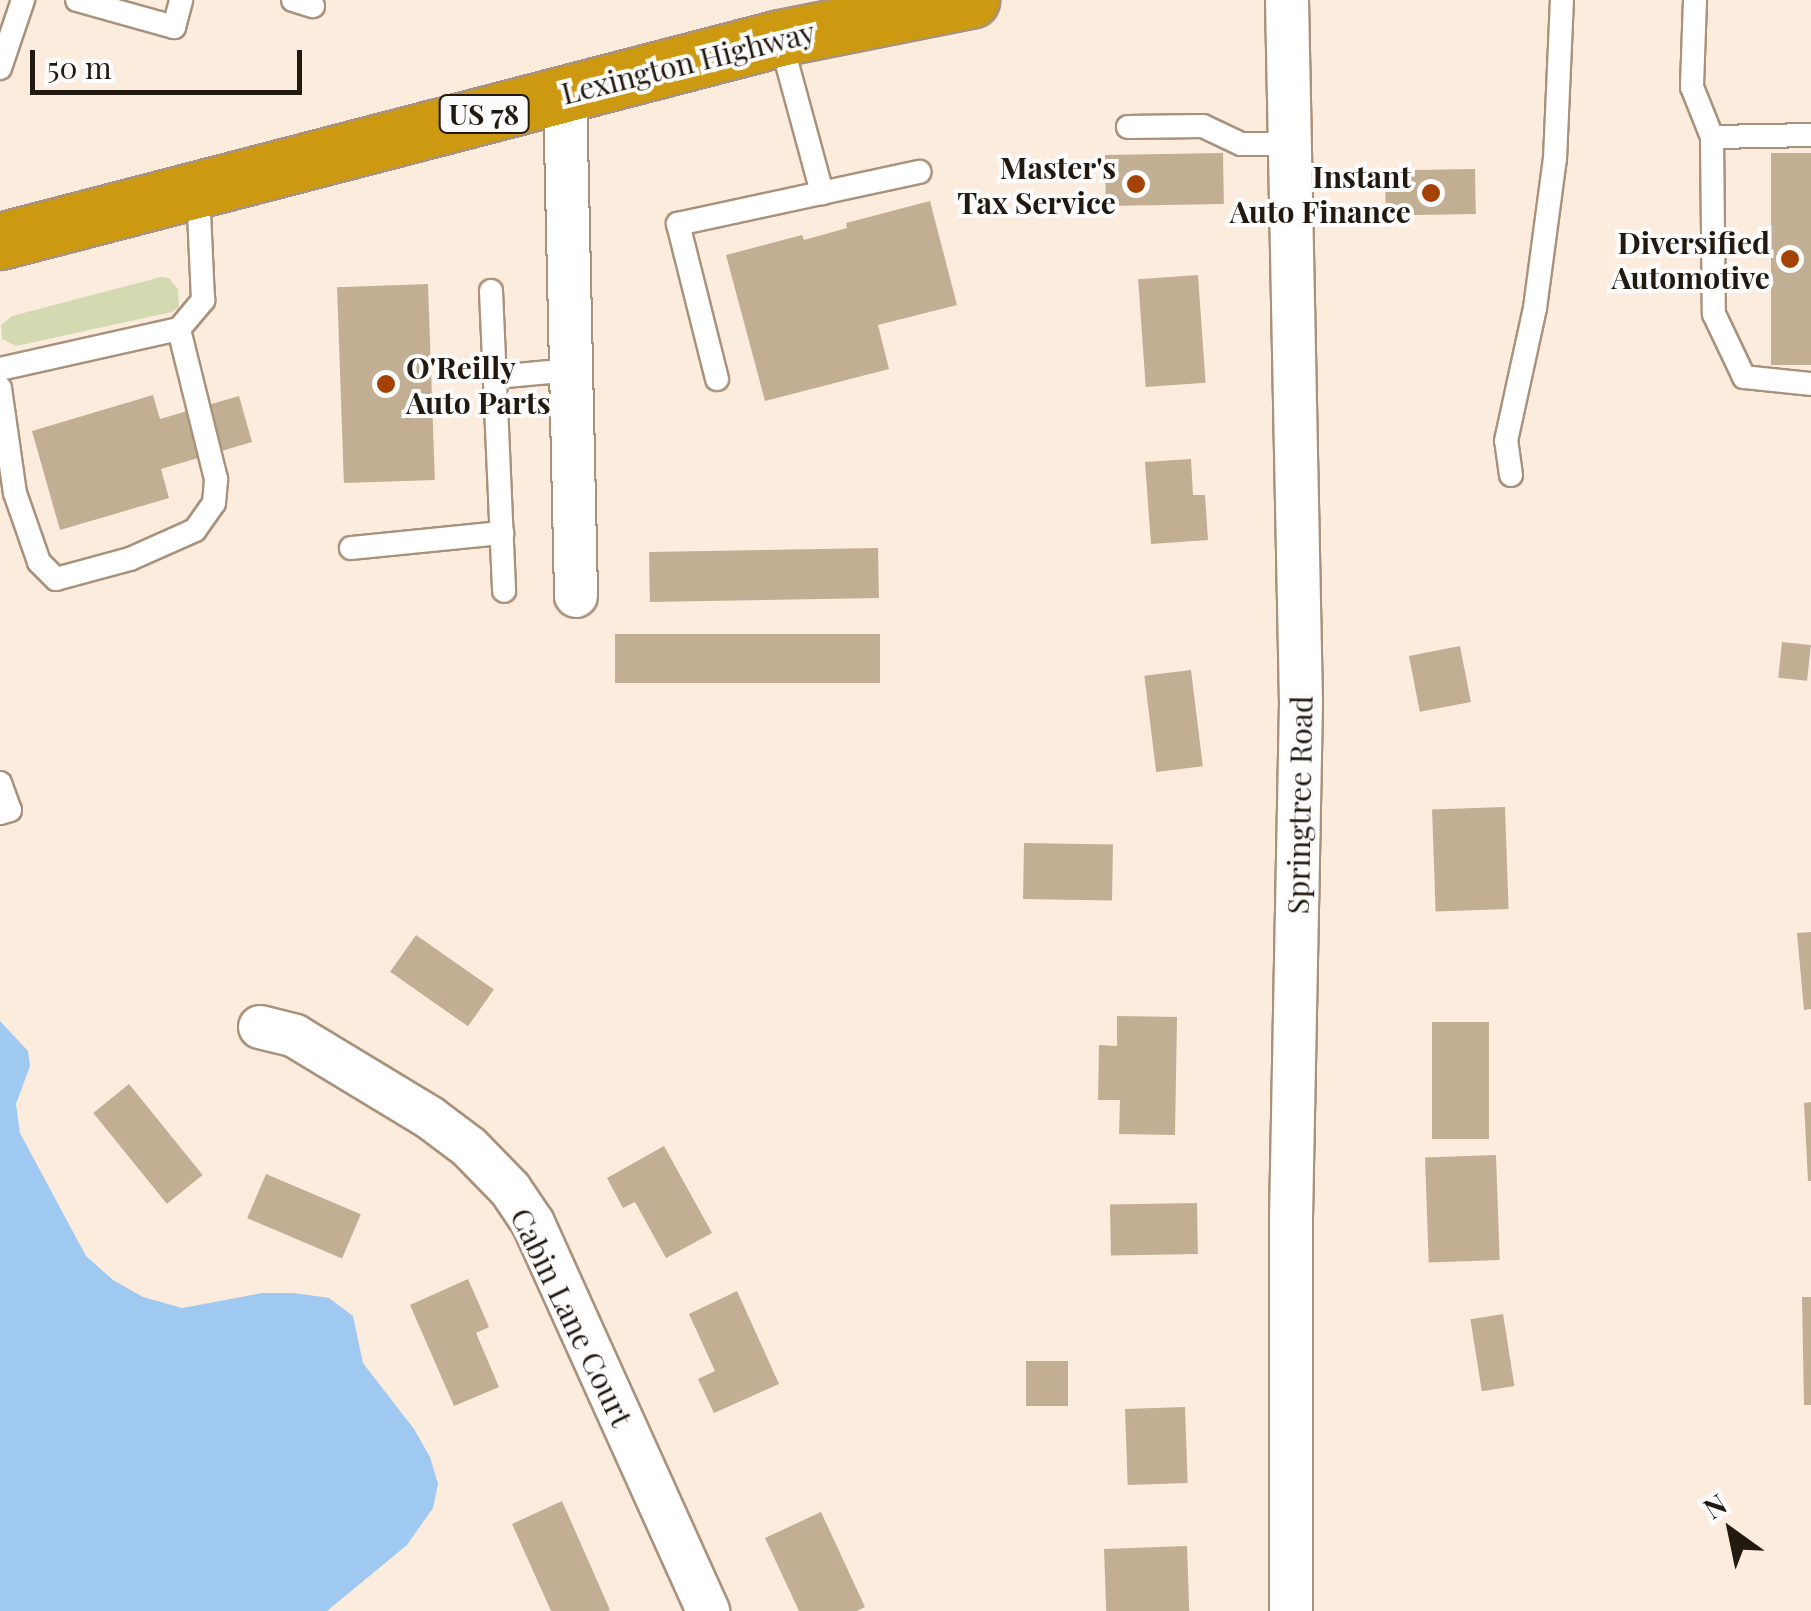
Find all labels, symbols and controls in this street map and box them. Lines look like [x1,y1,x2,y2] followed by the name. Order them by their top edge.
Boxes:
[557,13,819,111] street label: Lexington Highway
[35,30,308,92] scale bar
[47,47,112,87] text: 50 m
[436,91,532,137] road number: US 78
[957,149,1116,220] place label: Master's Tax Service
[1230,158,1411,228] place label: Instant Auto Finance
[1125,173,1147,195] marker: Master's Tax Service
[1420,182,1442,204] marker: Instant Auto Finance
[1611,224,1770,294] place label: Diversified Automotive
[1779,248,1801,270] marker: Diversified Automotive
[406,349,551,420] place label: O'Reilly Auto Parts
[375,373,397,395] marker: O'Reilly Auto Parts
[1279,695,1319,915] street label: Springtree Road
[504,1202,640,1432] street label: Cabin Lane Court
[1681,1481,1781,1581] north arrow
[1696,1484,1733,1526] text: N

